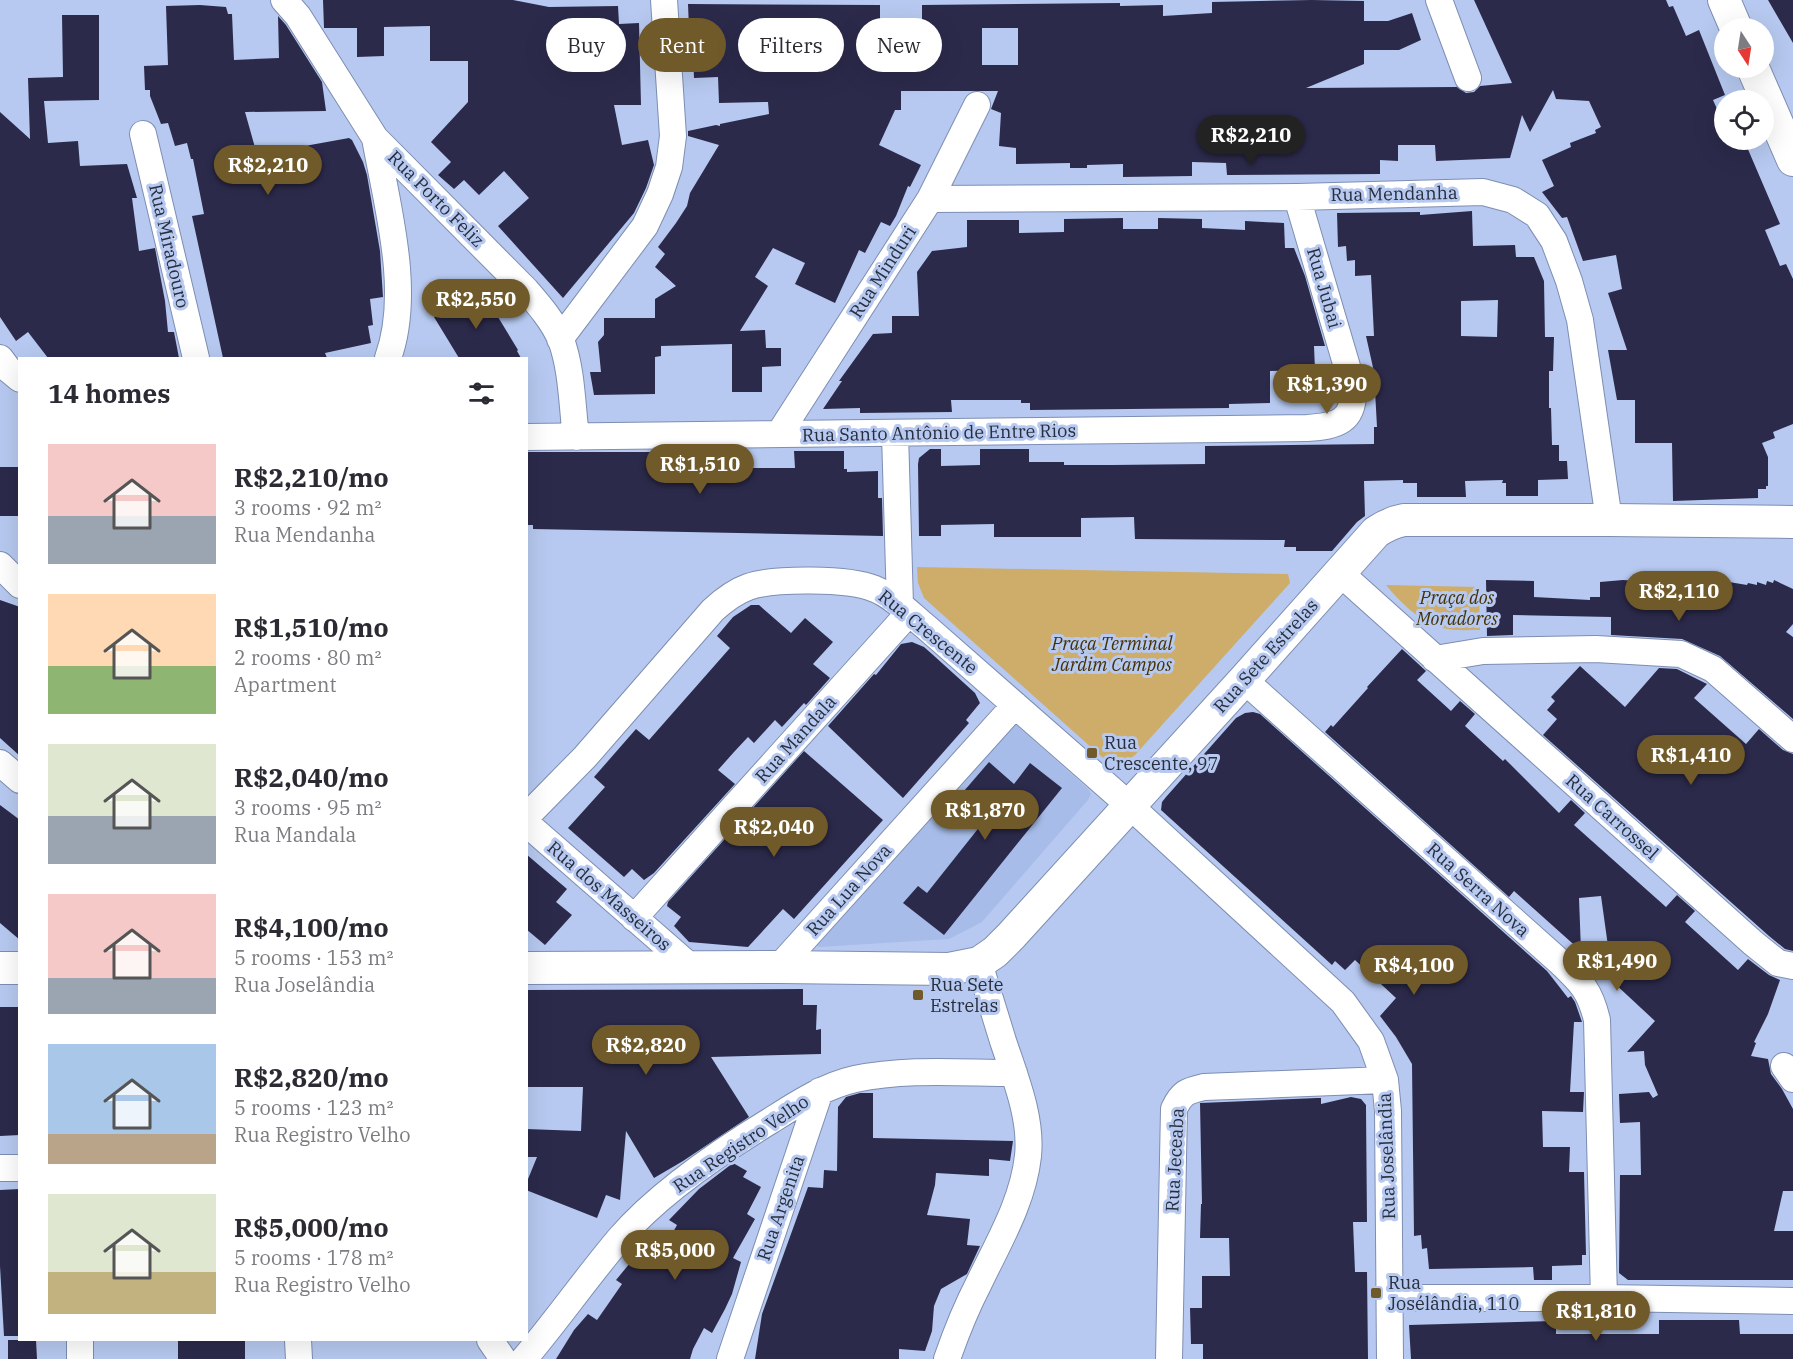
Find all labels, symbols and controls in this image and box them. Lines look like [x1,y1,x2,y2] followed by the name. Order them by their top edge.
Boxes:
[546,18,626,72] chip: Buy
[638,18,726,72] chip: Rent
[738,18,844,72] chip: Filters
[856,18,942,72] chip: New
[1714,18,1774,78] north arrow
[1714,18,1774,150] map controls
[1714,90,1774,150] button: locate
[1196,115,1306,166] pin: R$2,210
[1211,121,1291,148] text: R$2,210
[213,145,323,196] pin: R$2,210
[383,145,490,252] street label: Rua Porto Feliz
[228,151,308,178] text: R$2,210
[1330,181,1458,206] street label: Rua Mendanha
[144,182,195,310] street label: Rua Miradouro
[844,221,921,322] street label: Rua Minduri
[1302,245,1347,331] street label: Rua Jubai
[421,279,531,330] pin: R$2,550
[436,285,516,312] text: R$2,550
[1272,364,1382,415] pin: R$1,390
[1287,370,1367,397] text: R$1,390
[48,376,170,410] text: 14 homes
[465,377,498,410] icon: filters
[802,419,1076,446] street label: Rua Santo Antônio de Entre Rios
[645,444,755,495] pin: R$1,510
[660,450,740,477] text: R$1,510
[234,460,389,494] text: R$2,210/mo
[96,468,168,540] icon: home
[234,494,381,521] text: 3 rooms · 92 m²
[234,521,375,548] text: Rua Mendanha
[1624,571,1734,622] pin: R$2,110
[1639,577,1719,604] text: R$2,110
[874,585,983,679] street label: Rua Crescente
[1415,586,1498,630] park label: Praça dos Moradores
[1208,594,1323,718] street label: Rua Sete Estrelas
[234,610,389,644] text: R$1,510/mo
[96,618,168,690] icon: home
[1050,632,1173,676] park label: Praça Terminal Jardim Campos
[234,644,381,671] text: 2 rooms · 80 m²
[234,671,337,698] text: Apartment
[750,690,841,787] street label: Rua Mandala
[1104,731,1218,775] place label: Rua Crescente, 97
[1636,735,1746,786] pin: R$1,410
[1651,741,1731,768] text: R$1,410
[1085,746,1099,760] marker: Rua Crescente, 97
[234,760,389,794] text: R$2,040/mo
[96,768,168,840] icon: home
[1561,769,1664,864] street label: Rua Carrossel
[930,790,1040,841] pin: R$1,870
[234,794,381,821] text: 3 rooms · 95 m²
[945,796,1025,823] text: R$1,870
[719,807,829,858] pin: R$2,040
[734,813,814,840] text: R$2,040
[234,821,356,848] text: Rua Mandala
[543,836,676,956] street label: Rua dos Masseiros
[1422,837,1535,942] street label: Rua Serra Nova
[801,839,896,940] street label: Rua Lua Nova
[234,910,389,944] text: R$4,100/mo
[96,918,168,990] icon: home
[1562,941,1672,992] pin: R$1,490
[234,944,393,971] text: 5 rooms · 153 m²
[1359,945,1469,996] pin: R$4,100
[1577,947,1657,974] text: R$1,490
[1374,951,1454,978] text: R$4,100
[234,971,375,998] text: Rua Joselândia
[930,973,1003,1017] place label: Rua Sete Estrelas
[911,988,925,1002] marker: Rua Sete Estrelas
[591,1025,701,1076] pin: R$2,820
[606,1031,686,1058] text: R$2,820
[234,1060,389,1094] text: R$2,820/mo
[96,1068,168,1140] icon: home
[668,1090,813,1198] street label: Rua Registro Velho
[1373,1092,1400,1220] street label: Rua Joselândia
[234,1094,393,1121] text: 5 rooms · 123 m²
[1160,1107,1189,1213] street label: Rua Jeceaba
[234,1121,410,1148] text: Rua Registro Velho
[752,1152,809,1264] street label: Rua Argenita
[234,1210,389,1244] text: R$5,000/mo
[96,1218,168,1290] icon: home
[620,1230,730,1281] pin: R$5,000
[635,1236,715,1263] text: R$5,000
[234,1244,393,1271] text: 5 rooms · 178 m²
[234,1271,410,1298] text: Rua Registro Velho
[1388,1271,1519,1315] place label: Rua Josélândia, 110
[1369,1286,1383,1300] marker: Rua Josélândia, 110
[1541,1291,1651,1342] pin: R$1,810
[1556,1297,1636,1324] text: R$1,810

